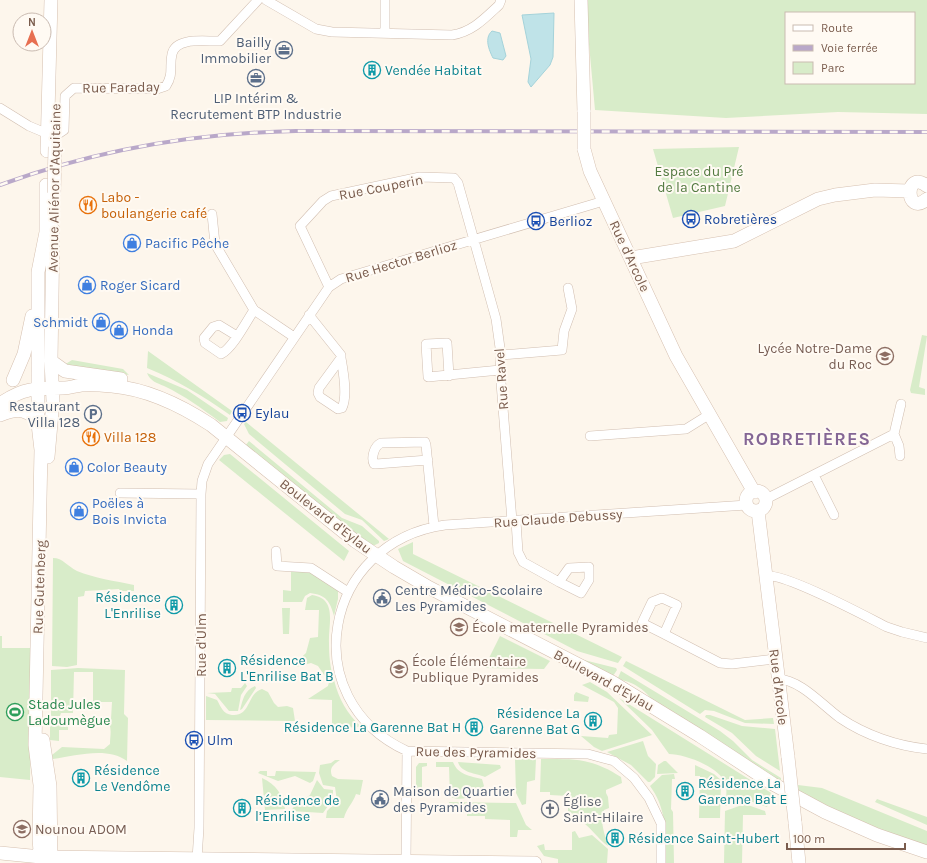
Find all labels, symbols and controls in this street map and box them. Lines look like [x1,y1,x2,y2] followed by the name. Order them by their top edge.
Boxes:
[12,12,52,52] north arrow
[785,12,915,84] legend
[28,16,36,29] text: N
[821,21,853,35] text: Route
[200,34,272,67] place label: Bailly Immobilier
[274,40,294,60] office icon: Bailly Immobilier
[821,41,878,55] text: Voie ferrée
[362,60,382,80] building icon: Vendée Habitat
[821,61,845,75] text: Parc
[385,62,482,79] place label: Vendée Habitat
[246,68,266,88] office icon: LIP Intérim & Recrutement BTP Industrie
[82,78,160,97] street label: Rue Faraday
[170,90,342,123] place label: LIP Intérim & Recrutement BTP Industrie
[45,103,64,273] street label: Avenue Aliénor d'Aquitaine
[655,163,743,196] park label: Espace du Pré de la Cantine
[338,171,425,204] street label: Rue Couperin
[101,189,207,222] place label: Labo - boulangerie café
[78,195,98,215] restaurant icon: Labo - boulangerie café
[681,209,701,229] bus stop icon: Robretières
[526,211,546,231] bus stop icon: Berlioz
[704,211,777,228] place label: Robretières
[549,213,592,230] place label: Berlioz
[606,218,653,295] street label: Rue d'Arcole
[122,233,142,253] shop icon: Pacific Pêche
[145,235,229,252] place label: Pacific Pêche
[343,236,459,287] street label: Rue Hector Berlioz
[77,275,97,295] shop icon: Roger Sicard
[100,277,181,294] place label: Roger Sicard
[91,312,111,332] shop icon: Schmidt
[33,314,88,331] place label: Schmidt
[109,320,129,340] shop icon: Honda
[132,322,173,339] place label: Honda
[758,340,872,373] place label: Lycée Notre-Dame du Roc
[875,346,895,366] school or university icon: Lycée Notre-Dame du Roc
[491,347,512,410] street label: Rue Ravel
[9,398,80,431] place label: Restaurant Villa 128
[232,403,252,423] bus stop icon: Eylau
[83,404,103,424] parking icon: Restaurant Villa 128
[255,405,290,422] place label: Eylau
[81,427,101,447] restaurant icon: Villa 128
[743,427,871,450] district label: ROBRETIÈRES
[104,429,156,446] place label: Villa 128
[64,457,84,477] shop icon: Color Beauty
[87,459,168,476] place label: Color Beauty
[276,475,375,558] street label: Boulevard d'Eylau
[92,495,167,528] place label: Poëles à Bois Invicta
[69,501,89,521] shop icon: Poëles à Bois Invicta
[493,505,624,531] street label: Rue Claude Debussy
[29,540,50,634] street label: Rue Gutenberg
[395,582,543,615] place label: Centre Médico-Scolaire Les Pyramides
[372,588,392,608] public building icon: Centre Médico-Scolaire Les Pyramides
[95,589,161,622] place label: Résidence L'Enrilise
[164,595,184,615] building icon: Résidence L'Enrilise
[193,613,210,677] street label: Rue d'Ulm
[449,617,469,637] school or university icon: École maternelle Pyramides
[472,618,649,636] place label: École maternelle Pyramides
[551,646,657,715] street label: Boulevard d'Eylau
[765,648,792,726] street label: Rue d'Arcole
[240,652,334,685] place label: Résidence L'Enrilise Bat B
[412,652,539,686] place label: École Élémentaire Publique Pyramides
[217,658,237,678] building icon: Résidence L'Enrilise Bat B
[389,659,409,679] school or university icon: École Élémentaire Publique Pyramides
[28,696,111,729] place label: Stade Jules Ladoumègue
[5,702,25,722] sports icon: Stade Jules Ladoumègue
[490,705,580,738] place label: Résidence La Garenne Bat G
[583,711,603,731] building icon: Résidence La Garenne Bat G
[464,717,484,737] building icon: Résidence La Garenne Bat H
[284,719,461,736] place label: Résidence La Garenne Bat H
[184,730,204,750] bus stop icon: Ulm
[207,732,233,749] place label: Ulm
[415,743,537,762] street label: Rue des Pyramides
[94,762,170,795] place label: Résidence Le Vendôme
[71,768,91,788] building icon: Résidence Le Vendôme
[698,775,787,808] place label: Résidence La Garenne Bat E
[675,781,695,801] building icon: Résidence La Garenne Bat E
[393,783,515,816] place label: Maison de Quartier des Pyramides
[370,789,390,809] public building icon: Maison de Quartier des Pyramides
[255,792,339,825] place label: Résidence de l’Enrilise
[563,792,644,826] place label: Église Saint-Hilaire
[232,798,252,818] building icon: Résidence de l’Enrilise
[540,799,560,819] church icon: Église Saint-Hilaire
[12,819,32,839] school or university icon: Nounou ADOM
[35,821,127,838] place label: Nounou ADOM
[787,825,905,851] scale bar
[605,828,625,848] building icon: Résidence Saint-Hubert
[628,830,780,847] place label: Résidence Saint-Hubert
[793,832,825,846] text: 100 m

